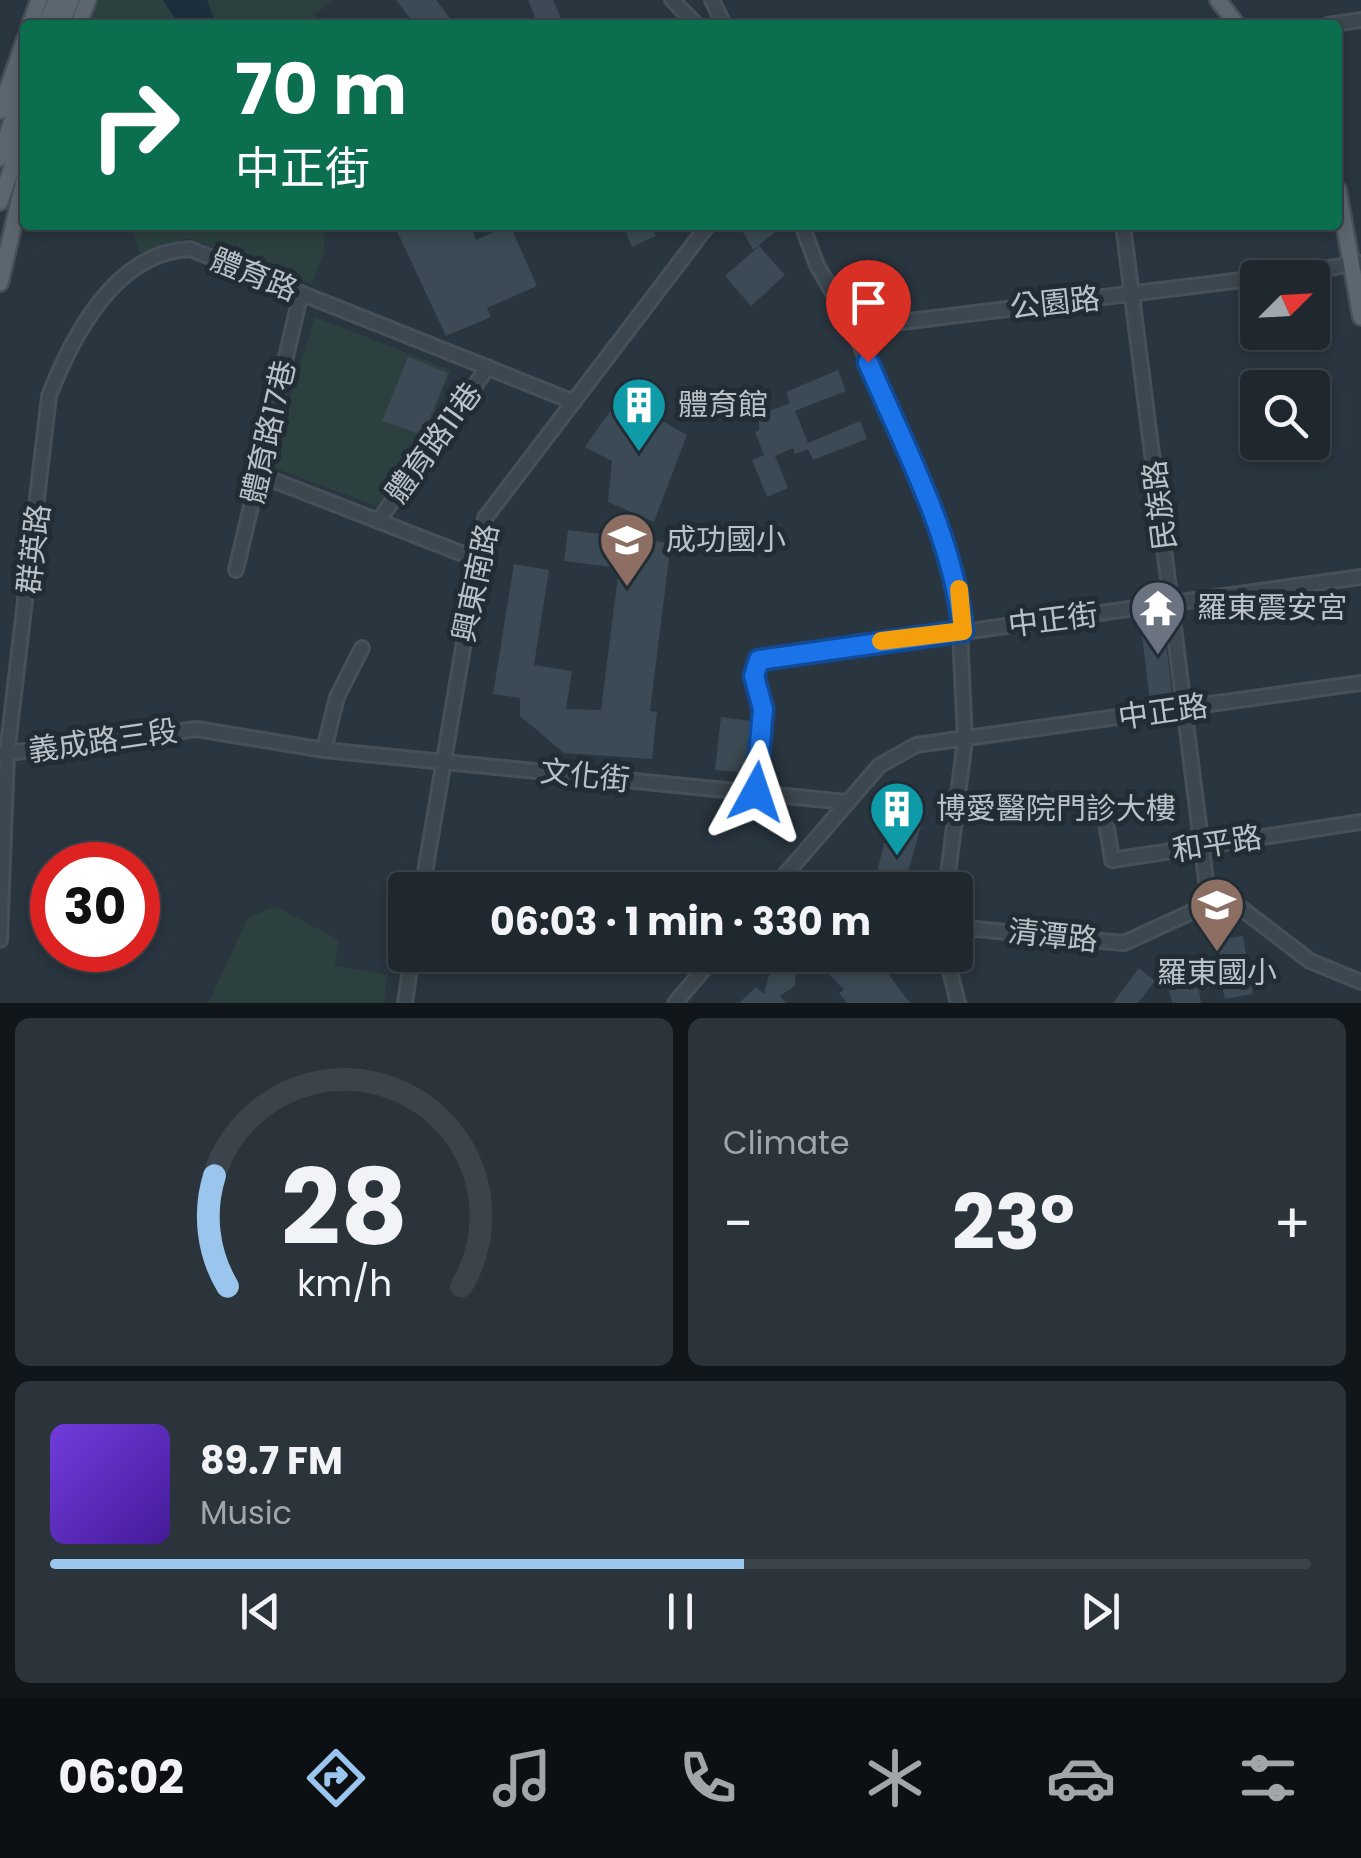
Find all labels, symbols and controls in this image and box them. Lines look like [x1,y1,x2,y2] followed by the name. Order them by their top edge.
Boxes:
[235,40,407,139] text: 70 m
[70,60,200,190] icon: right
[235,137,370,200] text: 中正街
[204,238,304,311] street label: 體育路
[826,260,911,363] pin
[1240,260,1330,350] north arrow
[1240,260,1330,460] map controls
[841,275,896,330] icon: arrive
[1008,276,1102,329] street label: 公園路
[231,356,306,508] street label: 體育路17巷
[1240,370,1330,460] button: search
[375,374,492,512] street label: 體育路11巷
[609,375,669,454] building icon: 體育館
[678,383,768,426] place label: 體育館
[1133,458,1186,552] street label: 民族路
[7,502,60,596] street label: 群英路
[597,510,657,589] school or university icon: 成功國小
[666,518,786,561] place label: 成功國小
[442,520,509,646] street label: 興東南路
[1128,578,1188,657] temple icon: 羅東震安宮
[1197,586,1347,629] place label: 羅東震安宮
[1006,593,1100,646] street label: 中正街
[1115,684,1210,739] street label: 中正路
[26,709,180,772] street label: 義成路三段
[704,740,808,844] position arrow
[538,749,632,802] street label: 文化街
[867,779,927,858] building icon: 博愛醫院門診大樓
[936,787,1176,830] place label: 博愛醫院門診大樓
[1169,815,1265,872] street label: 和平路
[30,842,160,972] speed limit sign: 30
[1187,875,1247,954] school or university icon: 羅東國小
[490,895,871,948] text: 06:03 · 1 min · 330 m
[1006,909,1100,962] street label: 清潭路
[1157,951,1277,994] place label: 羅東國小
[723,1120,850,1165] text: Climate
[281,1135,407,1280] text: 28
[952,1170,1075,1275] text: 23°
[723,1185,753,1262] text: −
[1273,1185,1311,1262] text: +
[296,1258,392,1309] text: km/h
[200,1434,343,1487] text: 89.7 FM
[200,1490,292,1535] text: Music
[233,1584,288,1639] icon: previous
[653,1584,708,1639] icon: pause
[1073,1584,1128,1639] icon: next
[301,1743,371,1813] icon: directions
[487,1743,557,1813] icon: music
[673,1743,743,1813] icon: phone
[860,1743,930,1813] icon: climate
[1046,1743,1116,1813] icon: car
[1233,1743,1303,1813] icon: filters
[58,1746,184,1809] text: 06:02

